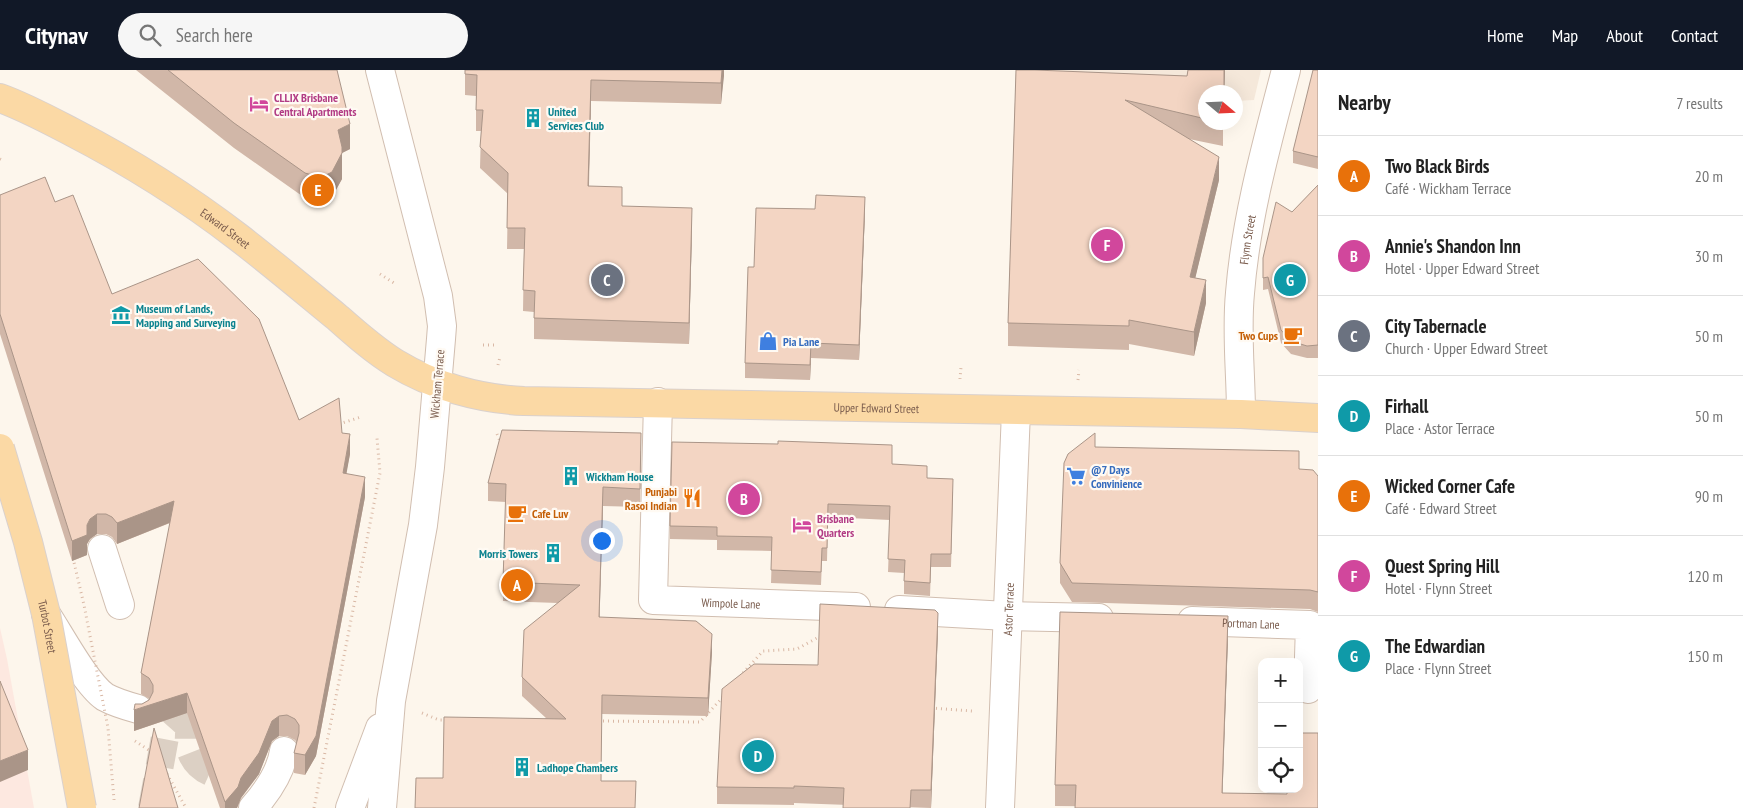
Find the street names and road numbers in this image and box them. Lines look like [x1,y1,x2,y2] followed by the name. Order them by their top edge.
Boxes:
[198,205,254,252] street label: Edward Street
[1236,213,1258,265] street label: Flynn Street
[427,349,447,419] street label: Wickham Terrace
[833,399,920,416] street label: Upper Edward Street
[999,582,1017,636] street label: Astor Terrace
[701,594,761,611] street label: Wimpole Lane
[35,598,61,655] street label: Turbot Street
[1222,615,1280,631] street label: Portman Lane

